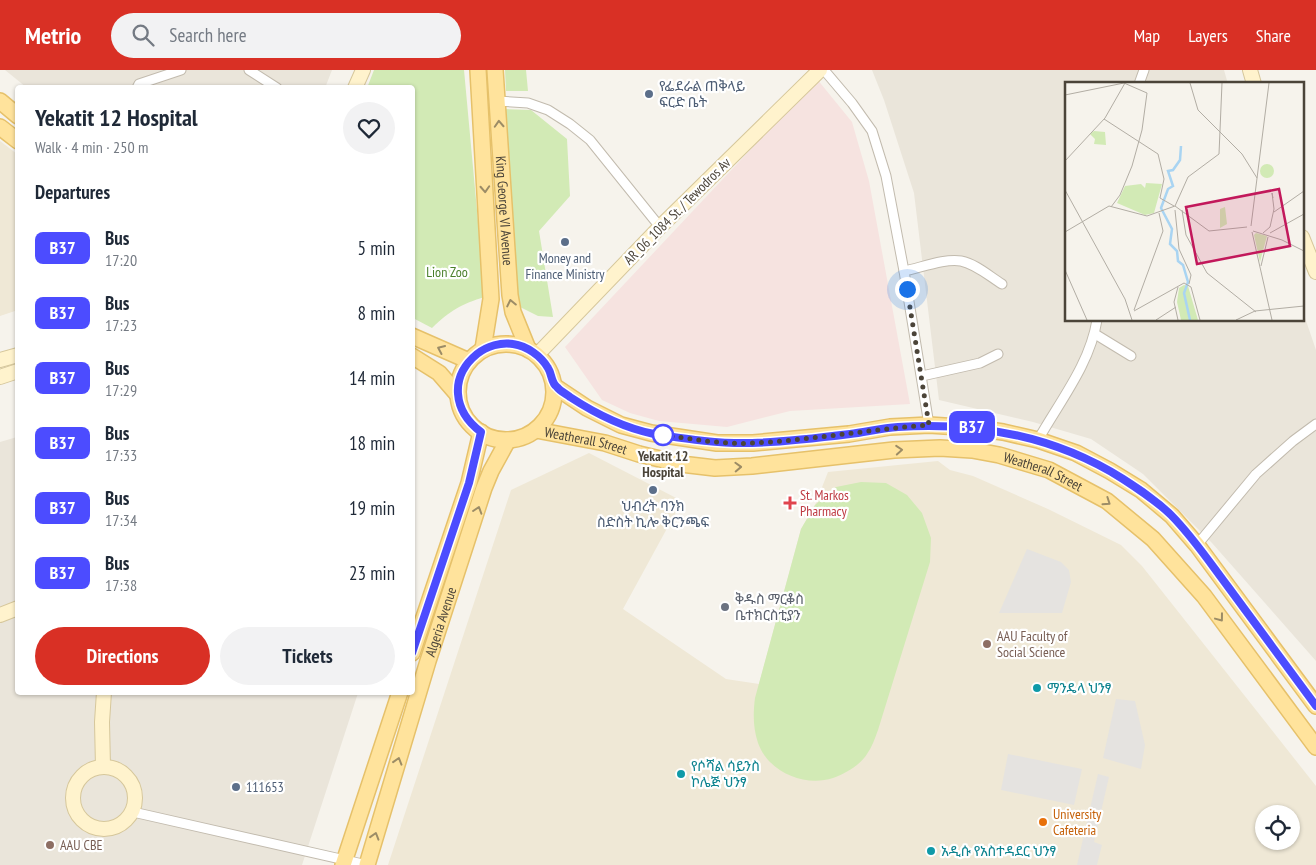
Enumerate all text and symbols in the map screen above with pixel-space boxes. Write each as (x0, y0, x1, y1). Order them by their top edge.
search box (111, 13, 461, 58)
text: Metrio (25, 20, 81, 51)
icon: search (129, 21, 157, 49)
text: Search here (169, 23, 247, 47)
text: Map (1134, 24, 1160, 47)
text: Layers (1188, 24, 1228, 47)
text: Share (1256, 24, 1291, 47)
place label: የፌደራል ጠቅላይ ፍርድ ቤት (659, 77, 746, 111)
inset map (1065, 82, 1304, 321)
marker: የፌደራል ጠቅላይ ፍርድ ቤት (643, 88, 655, 100)
text: Yekatit 12 Hospital (35, 102, 198, 133)
button: heart (343, 102, 395, 154)
one-way arrow (494, 119, 505, 127)
text: Walk · 4 min · 250 m (35, 137, 148, 157)
street label: AR_06_1084 St. / Tewodros Av (620, 153, 735, 268)
street label: King George VI Avenue (492, 155, 517, 266)
text: Departures (35, 180, 110, 204)
one-way arrow (479, 185, 490, 193)
text: Bus (105, 226, 129, 250)
text: B37 (49, 236, 76, 259)
text: 5 min (358, 236, 395, 260)
marker: Money and Finance Ministry (559, 236, 571, 248)
place label: Money and Finance Ministry (525, 249, 605, 283)
text: 17:20 (105, 250, 137, 270)
park label: Lion Zoo (426, 263, 468, 281)
your location (895, 277, 920, 302)
text: Bus (105, 291, 129, 315)
one-way arrow (507, 299, 517, 307)
text: B37 (49, 301, 76, 324)
text: 8 min (358, 301, 395, 325)
text: 17:23 (105, 315, 137, 335)
one-way arrow (437, 344, 446, 355)
text: Bus (105, 356, 129, 380)
text: B37 (49, 366, 76, 389)
text: 14 min (349, 366, 395, 390)
text: 17:29 (105, 380, 137, 400)
line badge: B37 (943, 411, 1001, 443)
text: B37 (959, 415, 985, 438)
text: Bus (105, 421, 129, 445)
street label: Weatherall Street (543, 423, 630, 459)
marker: Yekatit 12 Hospital (652, 424, 674, 446)
text: B37 (49, 431, 76, 454)
text: 18 min (349, 431, 395, 455)
one-way arrow (896, 444, 904, 455)
text: 17:33 (105, 445, 137, 465)
place label: Yekatit 12 Hospital (637, 447, 688, 481)
street label: Weatherall Street (1001, 448, 1086, 495)
one-way arrow (734, 461, 742, 472)
marker: ህብረት ባንክ ስድስት ኪሎ ቅርንጫፍ (647, 484, 659, 496)
text: Bus (105, 486, 129, 510)
place label: St. Markos Pharmacy (800, 486, 849, 520)
text: B37 (49, 496, 76, 519)
text: 19 min (349, 496, 395, 520)
one-way arrow (1102, 496, 1111, 505)
place label: ህብረት ባንክ ስድስት ኪሎ ቅርንጫፍ (597, 497, 709, 531)
marker: St. Markos Pharmacy (784, 497, 796, 509)
one-way arrow (472, 506, 482, 514)
text: 17:34 (105, 510, 137, 530)
text: Bus (105, 551, 129, 575)
text: B37 (49, 561, 76, 584)
text: 23 min (349, 561, 395, 585)
text: 17:38 (105, 575, 137, 595)
street label: Algeria Avenue (421, 585, 460, 659)
place label: ቅዱስ ማርቆስ ቤተክርስቲያን (735, 590, 804, 624)
marker: ቅዱስ ማርቆስ ቤተክርስቲያን (719, 601, 731, 613)
one-way arrow (1214, 612, 1223, 622)
button: Directions (35, 627, 210, 685)
button: Tickets (220, 627, 395, 685)
place label: AAU Faculty of Social Science (997, 627, 1068, 661)
marker: AAU Faculty of Social Science (981, 638, 993, 650)
place label: ማንዴላ ህንፃ (1047, 679, 1112, 697)
marker: ማንዴላ ህንፃ (1031, 682, 1043, 694)
one-way arrow (392, 757, 402, 766)
place label: የሶሻል ሳይንስ ኮሌጅ ህንፃ (691, 757, 760, 791)
marker: የሶሻል ሳይንስ ኮሌጅ ህንፃ (675, 768, 687, 780)
place label: 111653 (246, 778, 284, 796)
marker: 111653 (230, 781, 242, 793)
place label: University Cafeteria (1053, 805, 1102, 839)
map controls (1255, 805, 1300, 850)
button: locate (1255, 805, 1300, 850)
marker: University Cafeteria (1037, 816, 1049, 828)
one-way arrow (370, 833, 380, 841)
place label: AAU CBE (60, 836, 103, 854)
marker: AAU CBE (44, 839, 56, 851)
place label: አዲሱ የአስተዳደር ህንፃ (941, 842, 1057, 860)
marker: አዲሱ የአስተዳደር ህንፃ (925, 845, 937, 857)

